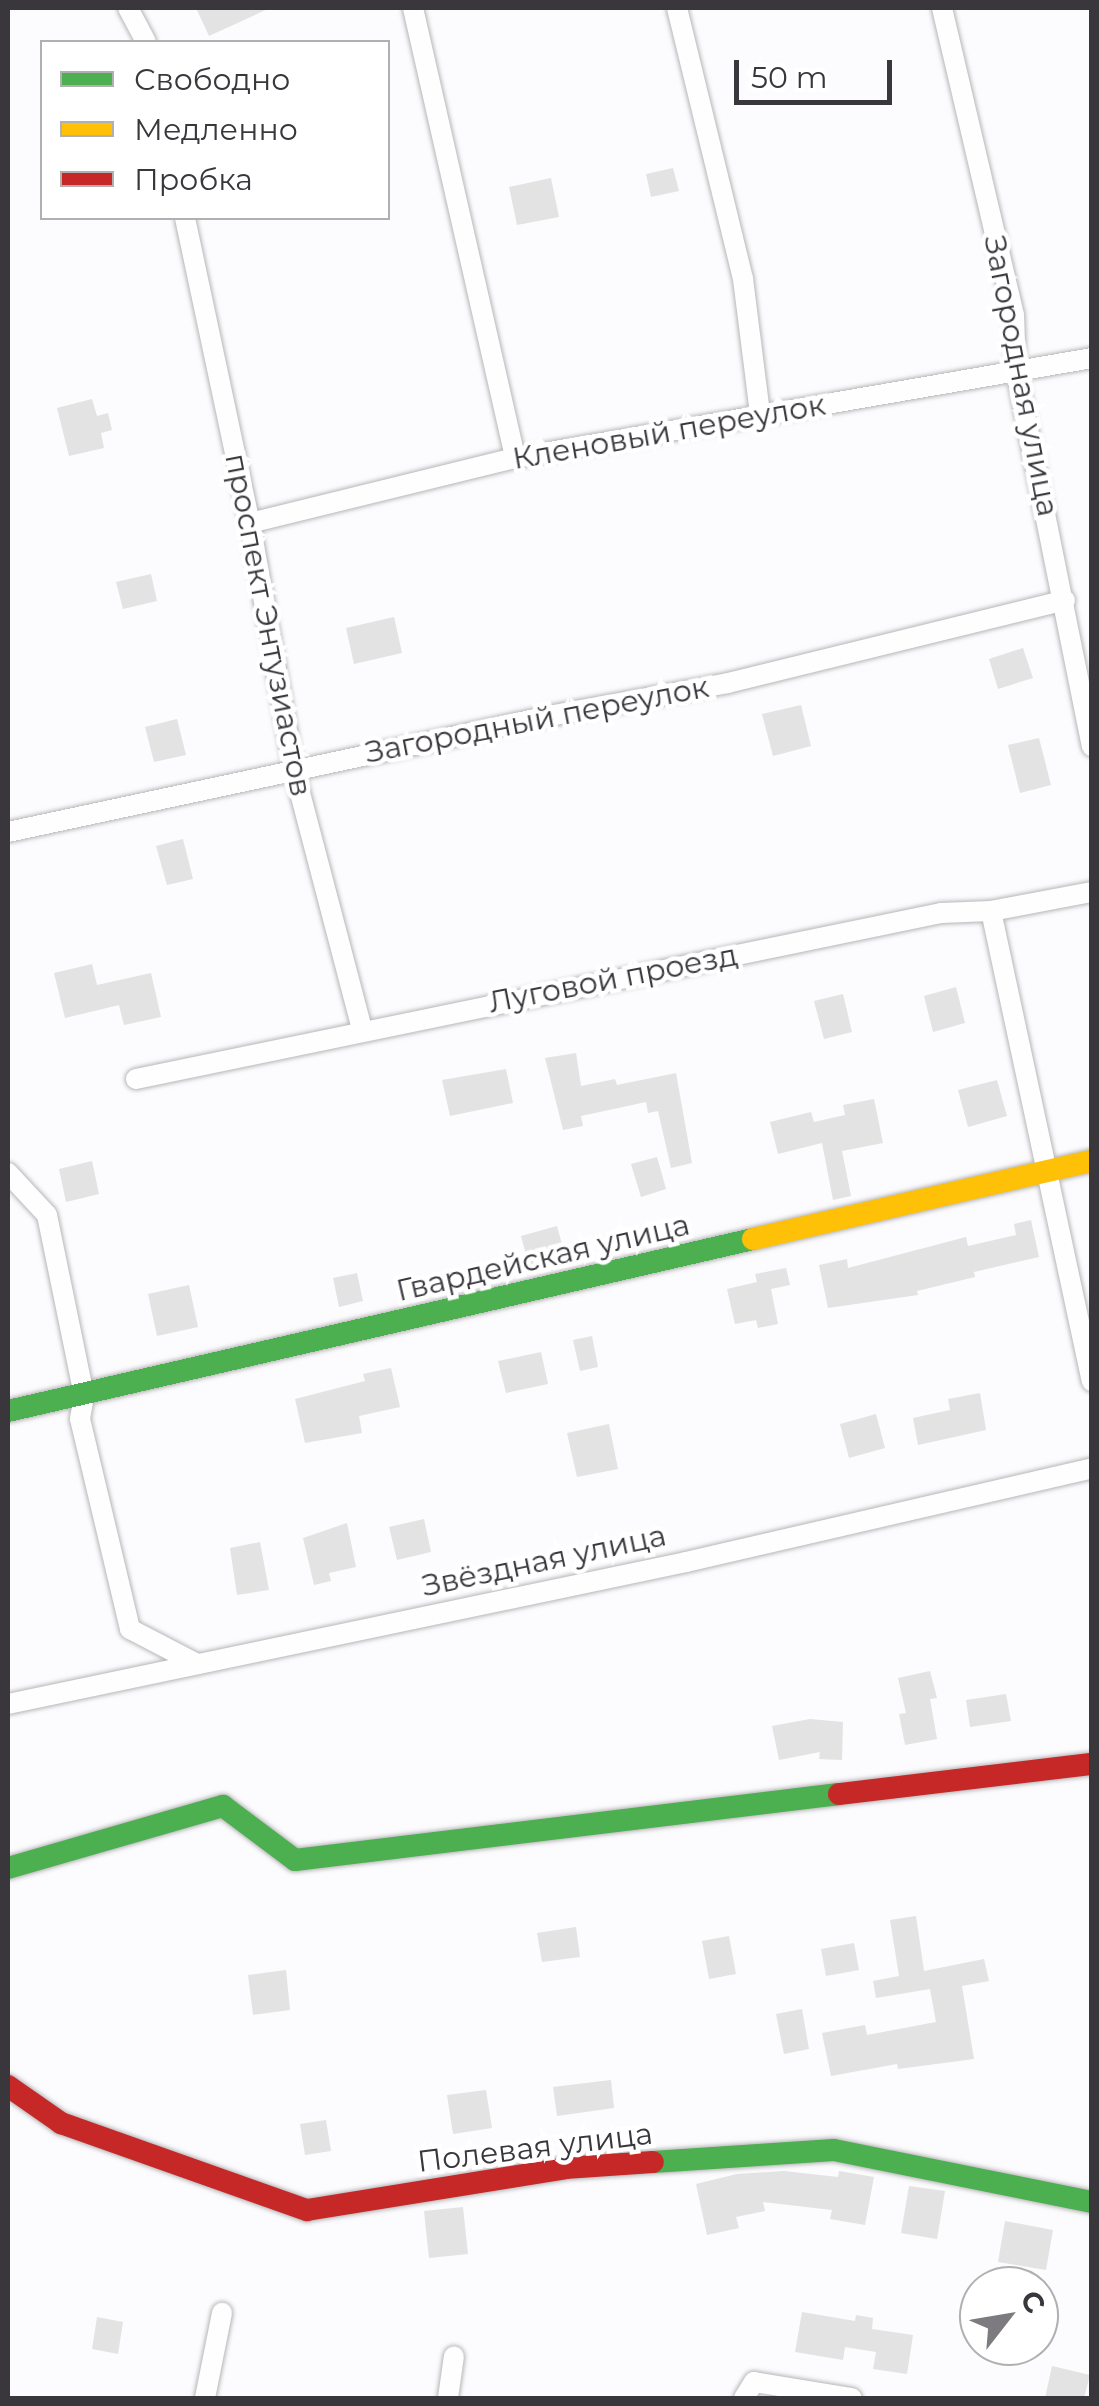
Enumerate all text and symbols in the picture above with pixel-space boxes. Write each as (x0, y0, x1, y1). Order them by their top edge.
legend (40, 40, 390, 220)
scale bar (739, 40, 896, 102)
text: 50 m (751, 59, 828, 96)
text: Свободно (134, 61, 290, 98)
text: Медленно (134, 111, 298, 148)
text: Пробка (134, 161, 253, 198)
street label: Загородная улица (976, 233, 1066, 519)
street label: Кленовый переулок (510, 387, 828, 477)
street label: проспект Энтузиастов (217, 450, 319, 800)
street label: Загородный переулок (362, 669, 712, 771)
street label: Луговой проезд (486, 937, 740, 1021)
street label: Гвардейская улица (393, 1207, 693, 1309)
street label: Звёздная улица (419, 1518, 669, 1604)
street label: Полевая улица (415, 2116, 655, 2180)
north arrow (959, 2266, 1059, 2366)
text: С (1013, 2284, 1053, 2319)

